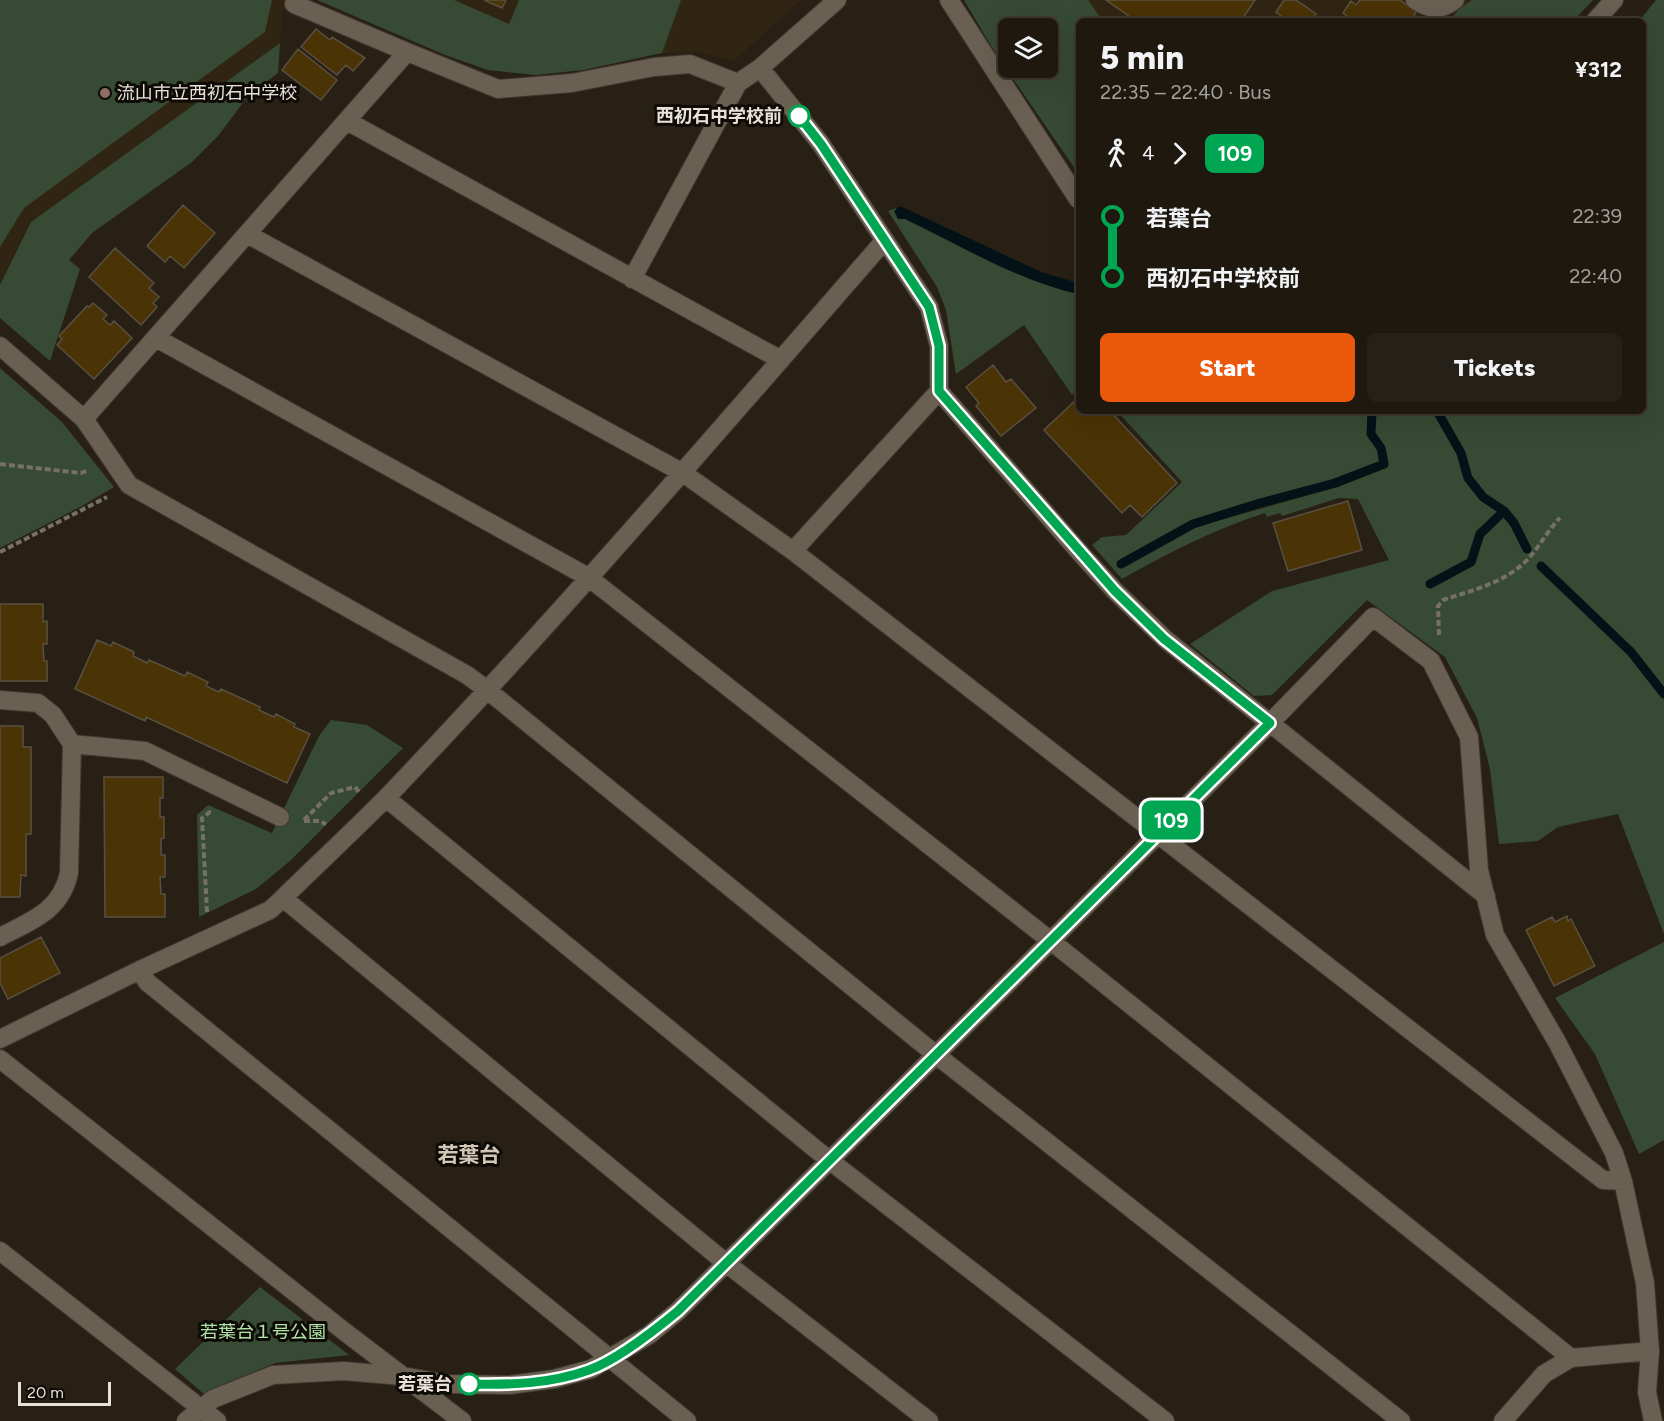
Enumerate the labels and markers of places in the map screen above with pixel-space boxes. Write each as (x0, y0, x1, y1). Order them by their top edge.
place label: 流山市立西初石中学校 (117, 82, 297, 104)
marker: 流山市立西初石中学校 (98, 86, 112, 100)
place label: 西初石中学校前 (656, 105, 782, 127)
marker: 西初石中学校前 (788, 105, 810, 127)
place label: 若葉台 (398, 1373, 452, 1395)
marker: 若葉台 (458, 1373, 480, 1395)

